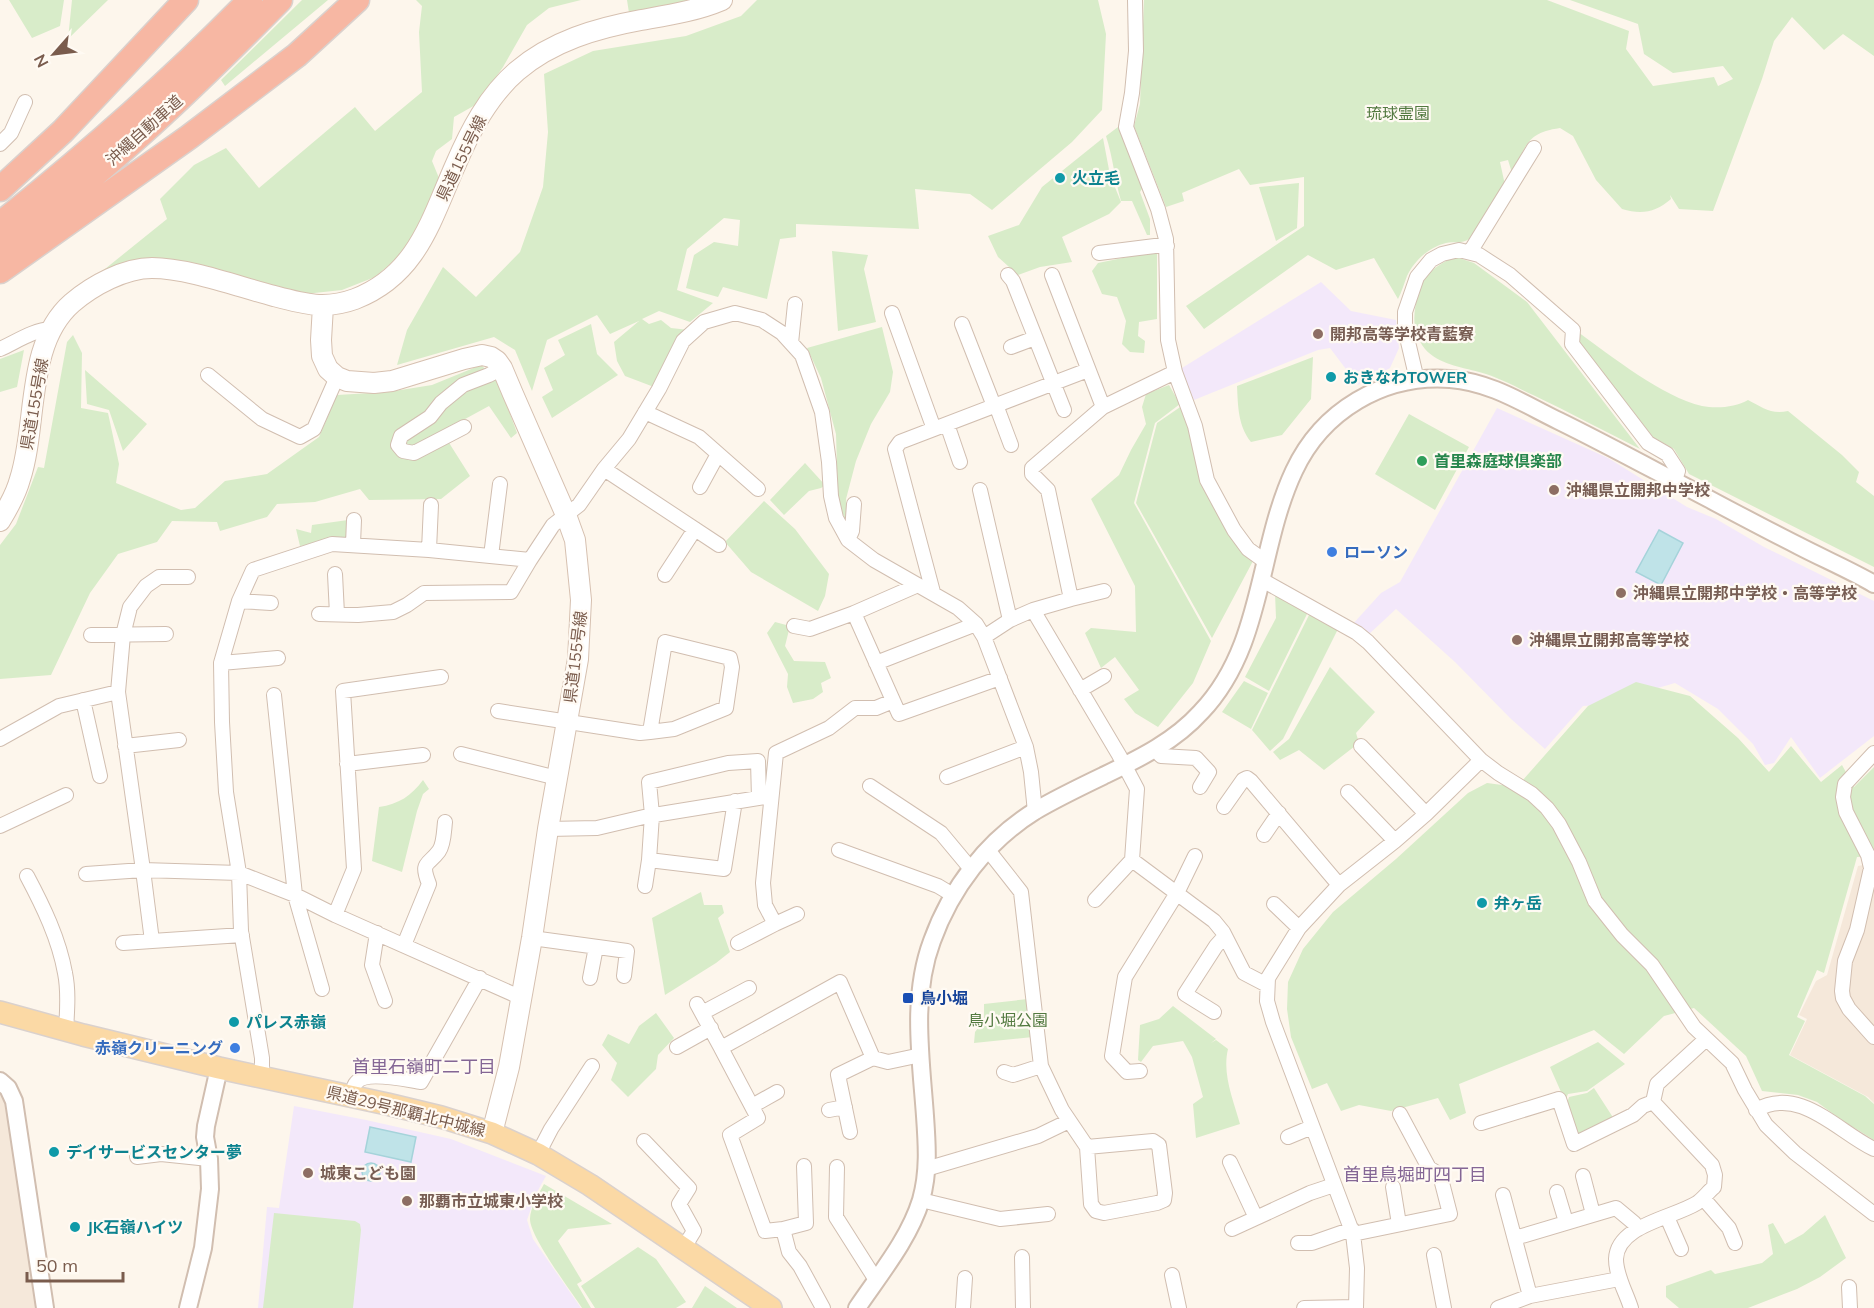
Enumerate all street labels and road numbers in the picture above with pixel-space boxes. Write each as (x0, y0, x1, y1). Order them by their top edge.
street label: 沖縄自動車道 (102, 90, 186, 170)
street label: 県道155号線 (432, 112, 490, 204)
street label: 県道155号線 (16, 357, 52, 451)
street label: 県道155号線 (559, 610, 591, 704)
street label: 県道29号那覇北中城線 (324, 1082, 488, 1140)

